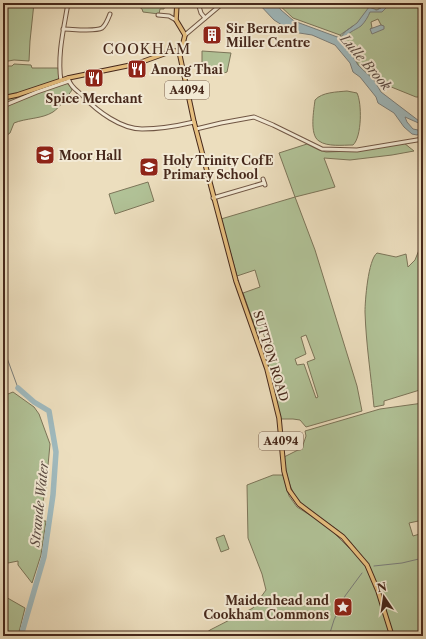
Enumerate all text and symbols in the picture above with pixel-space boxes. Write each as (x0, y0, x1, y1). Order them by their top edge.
place label: Sir Bernard Miller Centre (226, 21, 310, 50)
building icon: Sir Bernard Miller Centre (201, 24, 223, 46)
water label: Lulle Brook (337, 30, 395, 94)
district label: COOKHAM (103, 40, 191, 58)
restaurant icon: Anong Thai (126, 58, 148, 80)
place label: Anong Thai (150, 62, 223, 77)
restaurant icon: Spice Merchant (83, 67, 105, 89)
road number: A4094 (165, 81, 209, 99)
place label: Spice Merchant (46, 91, 143, 106)
school or university icon: Moor Hall (34, 144, 56, 166)
place label: Moor Hall (59, 148, 122, 163)
place label: Holy Trinity CofE Primary School (163, 153, 274, 182)
school or university icon: Holy Trinity CofE Primary School (138, 156, 160, 178)
street label: SUTTON ROAD (250, 309, 292, 404)
road number: A4094 (259, 432, 303, 450)
water label: Strande Water (26, 460, 52, 548)
north arrow (364, 577, 404, 617)
text: N (376, 579, 388, 595)
place label: Maidenhead and Cookham Commons (203, 593, 329, 622)
place icon: Maidenhead and Cookham Commons (332, 596, 354, 618)

